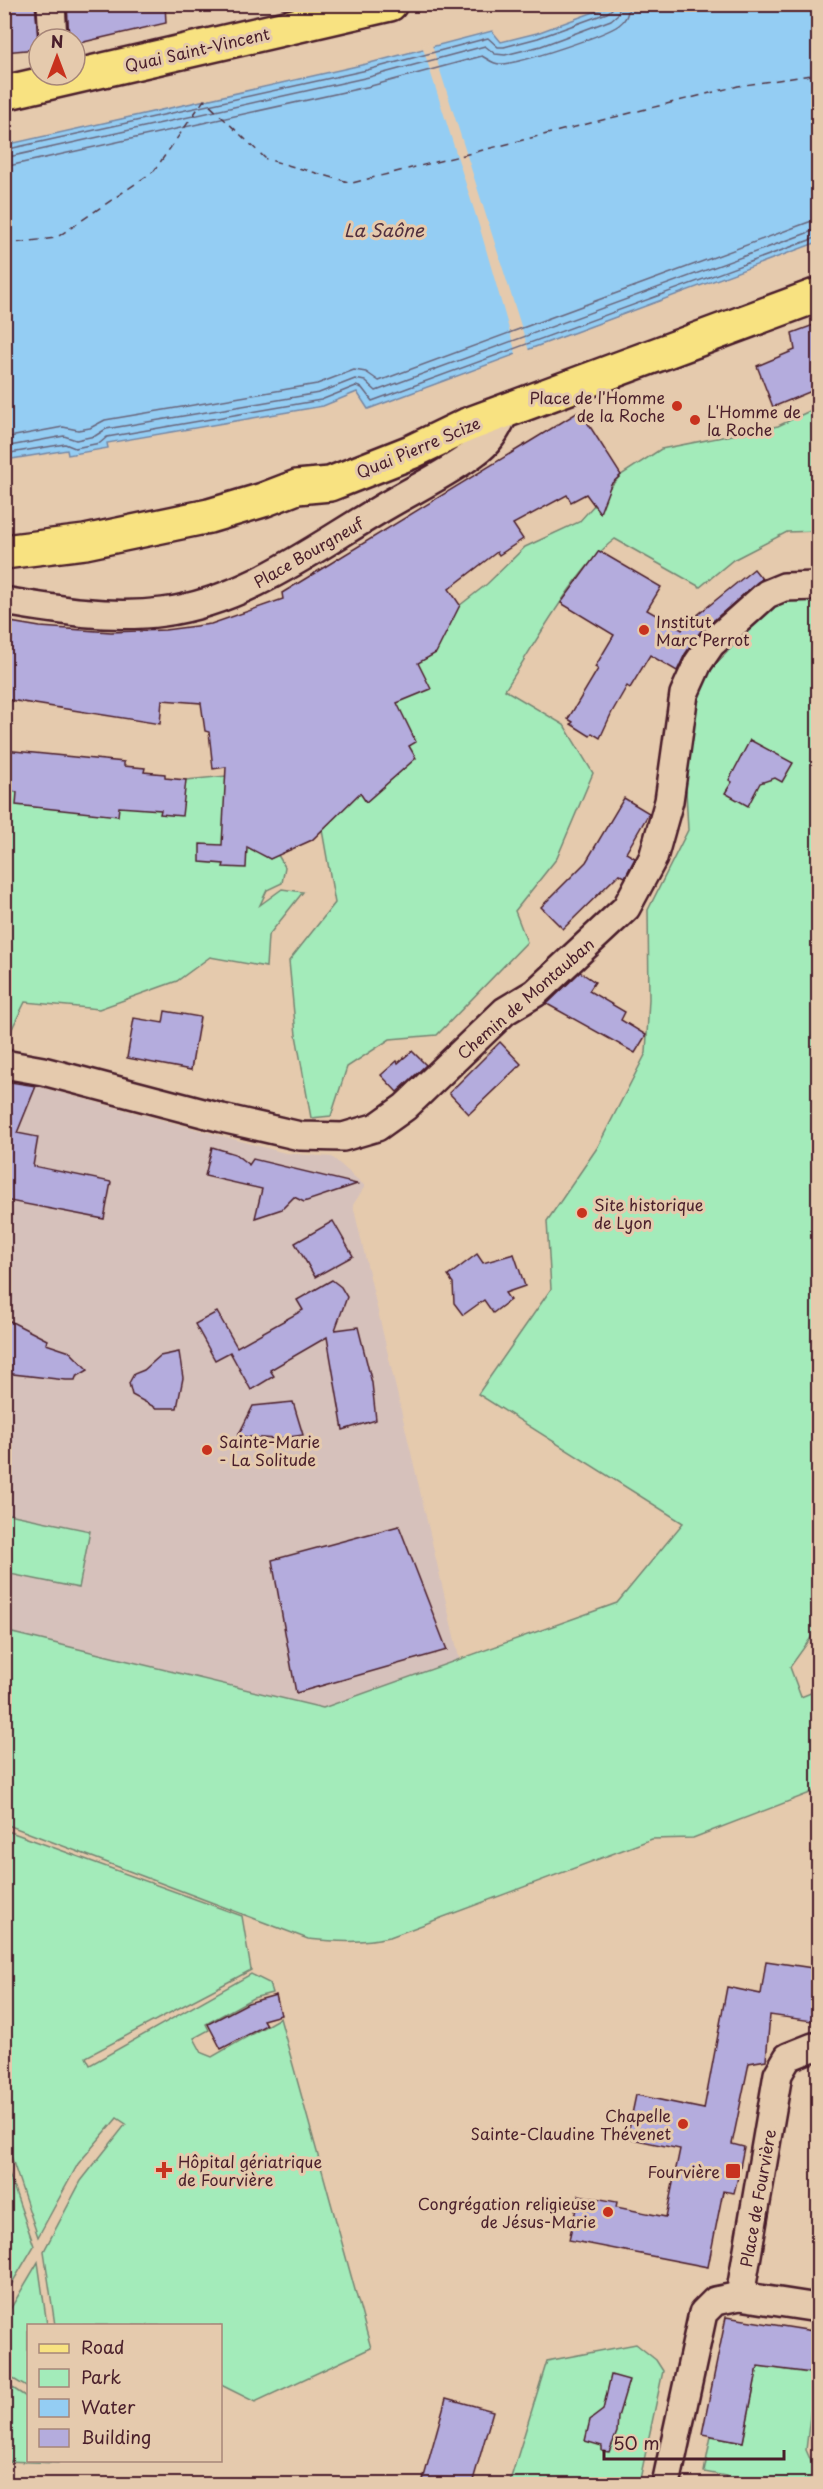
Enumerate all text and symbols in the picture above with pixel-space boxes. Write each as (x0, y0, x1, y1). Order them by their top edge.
street label: Quai Saint-Vincent (122, 21, 272, 77)
north arrow (27, 27, 87, 87)
text: N (51, 29, 63, 53)
water label: La Saône (344, 216, 425, 243)
place label: Place de l'Homme de la Roche (529, 385, 665, 427)
marker: Place de l'Homme de la Roche (670, 399, 684, 413)
place label: L'Homme de la Roche (707, 399, 801, 441)
street label: Quai Pierre Scize (352, 410, 484, 484)
marker: L'Homme de la Roche (688, 413, 702, 427)
street label: Place Bourgneuf (249, 510, 369, 593)
place label: Institut Marc Perrot (656, 609, 750, 651)
marker: Institut Marc Perrot (637, 623, 651, 637)
street label: Chemin de Montauban (451, 932, 599, 1064)
place label: Site historique de Lyon (594, 1192, 704, 1234)
marker: Site historique de Lyon (575, 1206, 589, 1220)
place label: Sainte-Marie - La Solitude (219, 1429, 320, 1471)
marker: Sainte-Marie - La Solitude (200, 1443, 214, 1457)
place label: Chapelle Sainte-Claudine Thévenet (470, 2103, 671, 2145)
marker: Chapelle Sainte-Claudine Thévenet (676, 2117, 690, 2131)
street label: Place de Fourvière (733, 2127, 781, 2269)
place label: Hôpital gériatrique de Fourvière (178, 2149, 322, 2191)
place label: Fourvière (648, 2159, 720, 2183)
marker: Hôpital gériatrique de Fourvière (155, 2161, 173, 2179)
marker: Fourvière (724, 2162, 742, 2180)
place label: Congrégation religieuse de Jésus-Marie (418, 2191, 596, 2233)
marker: Congrégation religieuse de Jésus-Marie (601, 2205, 615, 2219)
legend (27, 2324, 222, 2462)
text: Road (81, 2333, 125, 2360)
text: Park (81, 2363, 121, 2390)
text: Water (81, 2393, 136, 2420)
text: Building (81, 2423, 151, 2450)
scale bar (604, 2423, 784, 2461)
text: 50 m (613, 2429, 660, 2456)

